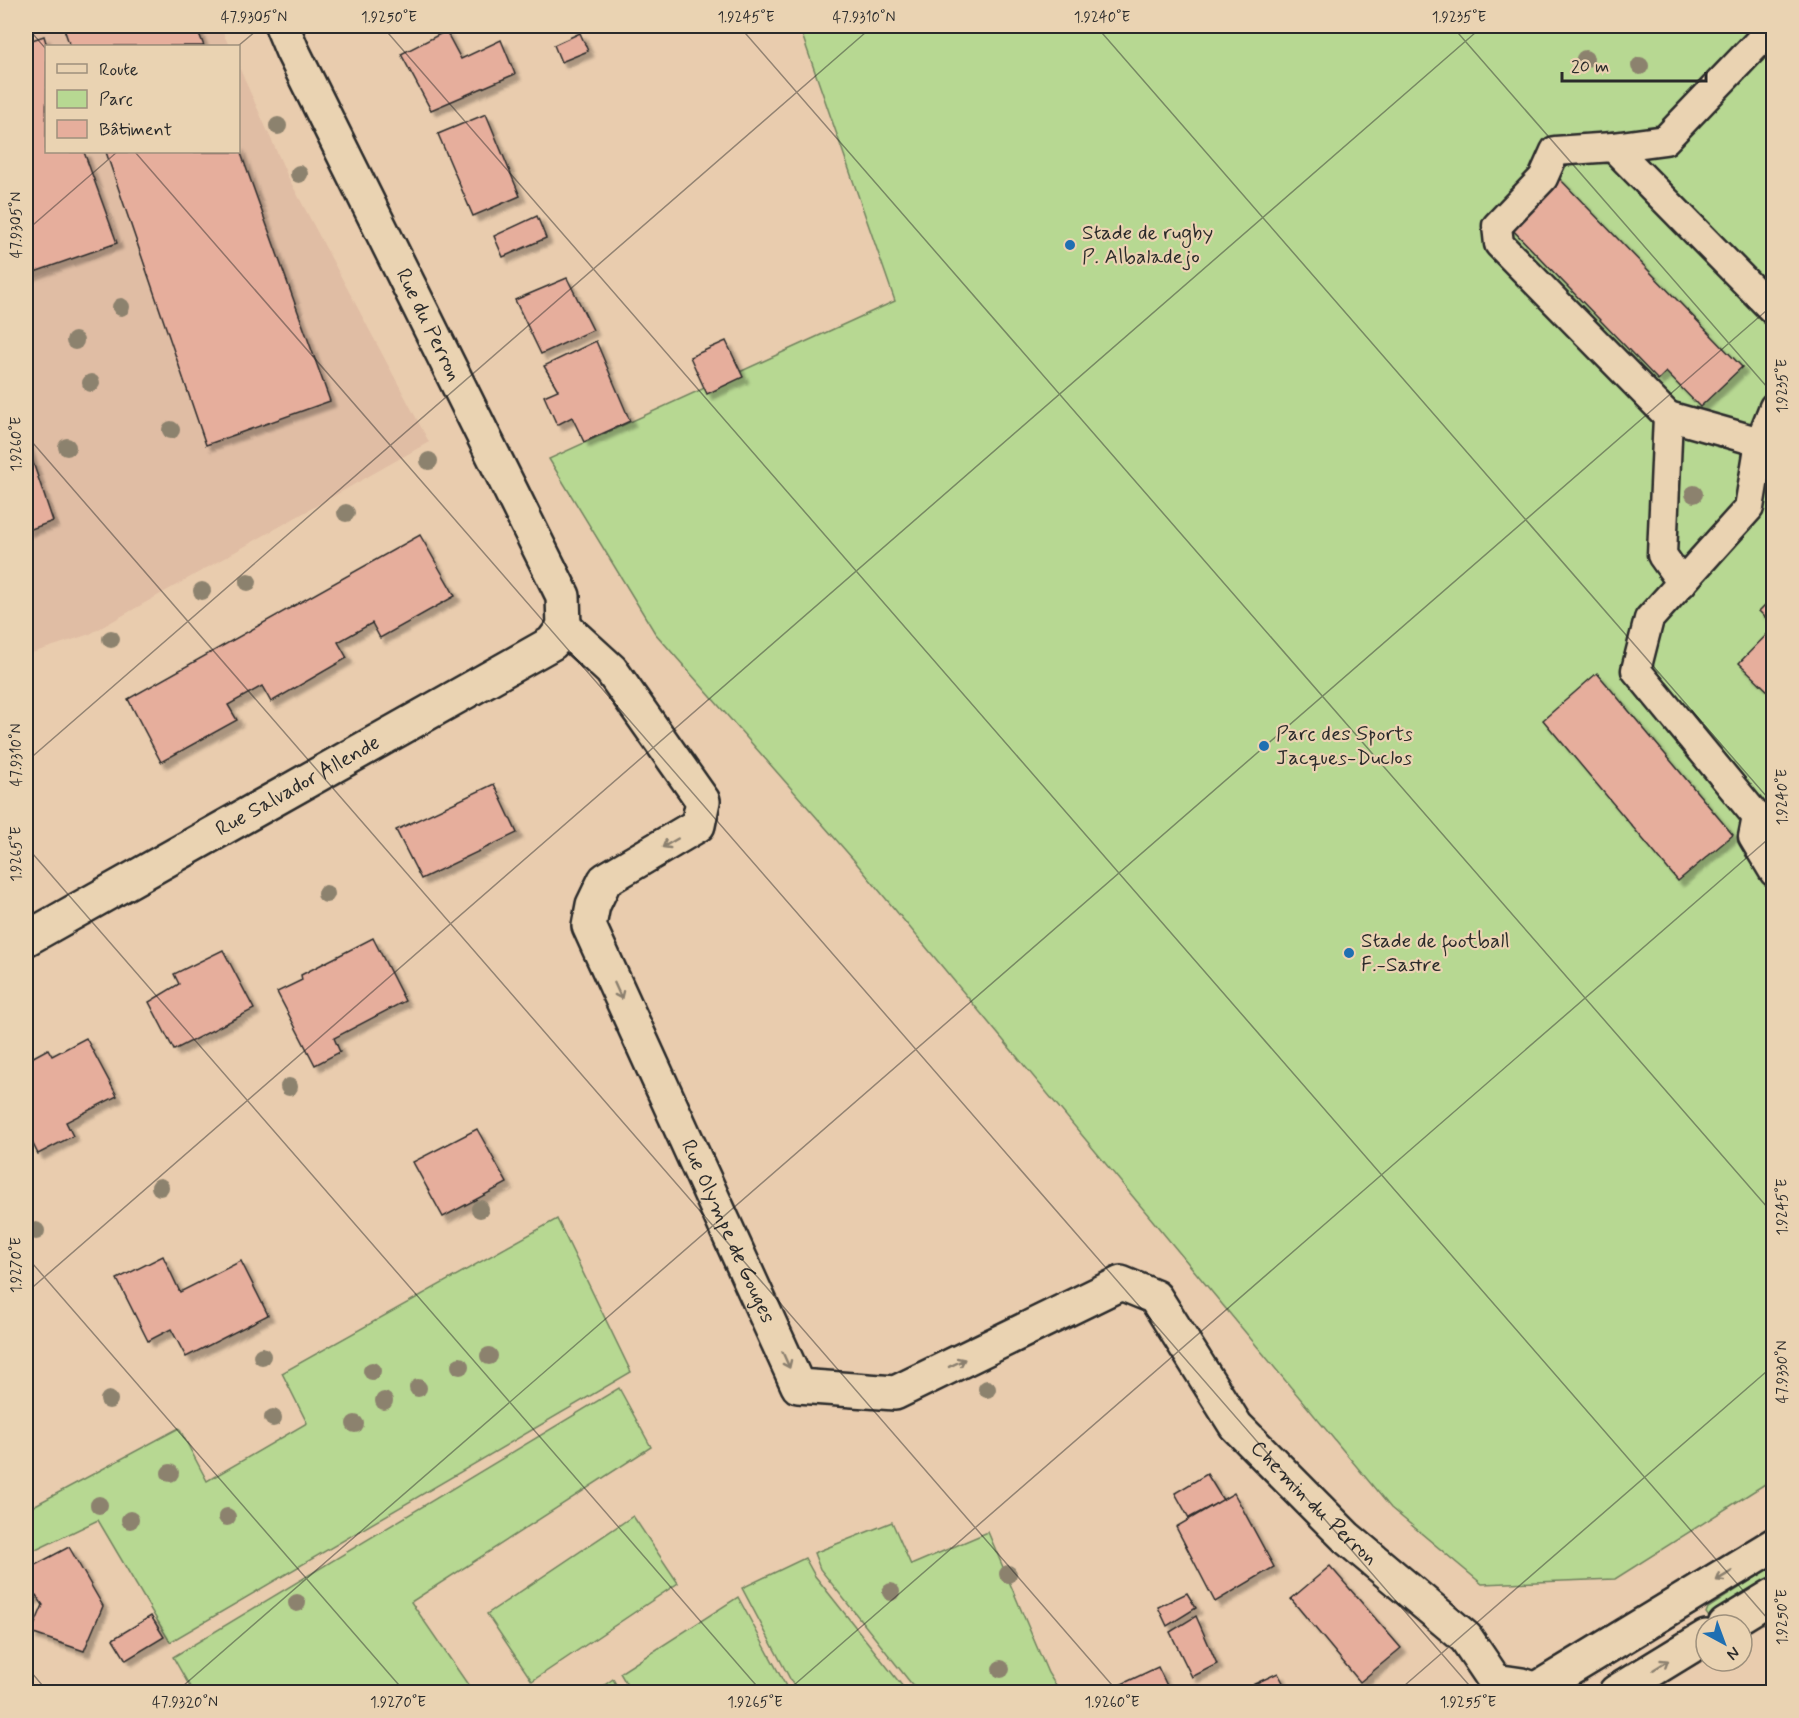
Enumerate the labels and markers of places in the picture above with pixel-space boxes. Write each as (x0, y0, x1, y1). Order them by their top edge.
place label: Stade de rugby P. Albaladejo (1082, 219, 1213, 271)
marker: Stade de rugby P. Albaladejo (1063, 238, 1077, 252)
place label: Parc des Sports Jacques-Duclos (1276, 720, 1413, 772)
marker: Parc des Sports Jacques-Duclos (1257, 739, 1271, 753)
place label: Stade de football F.-Sastre (1361, 927, 1510, 979)
marker: Stade de football F.-Sastre (1342, 946, 1356, 960)

